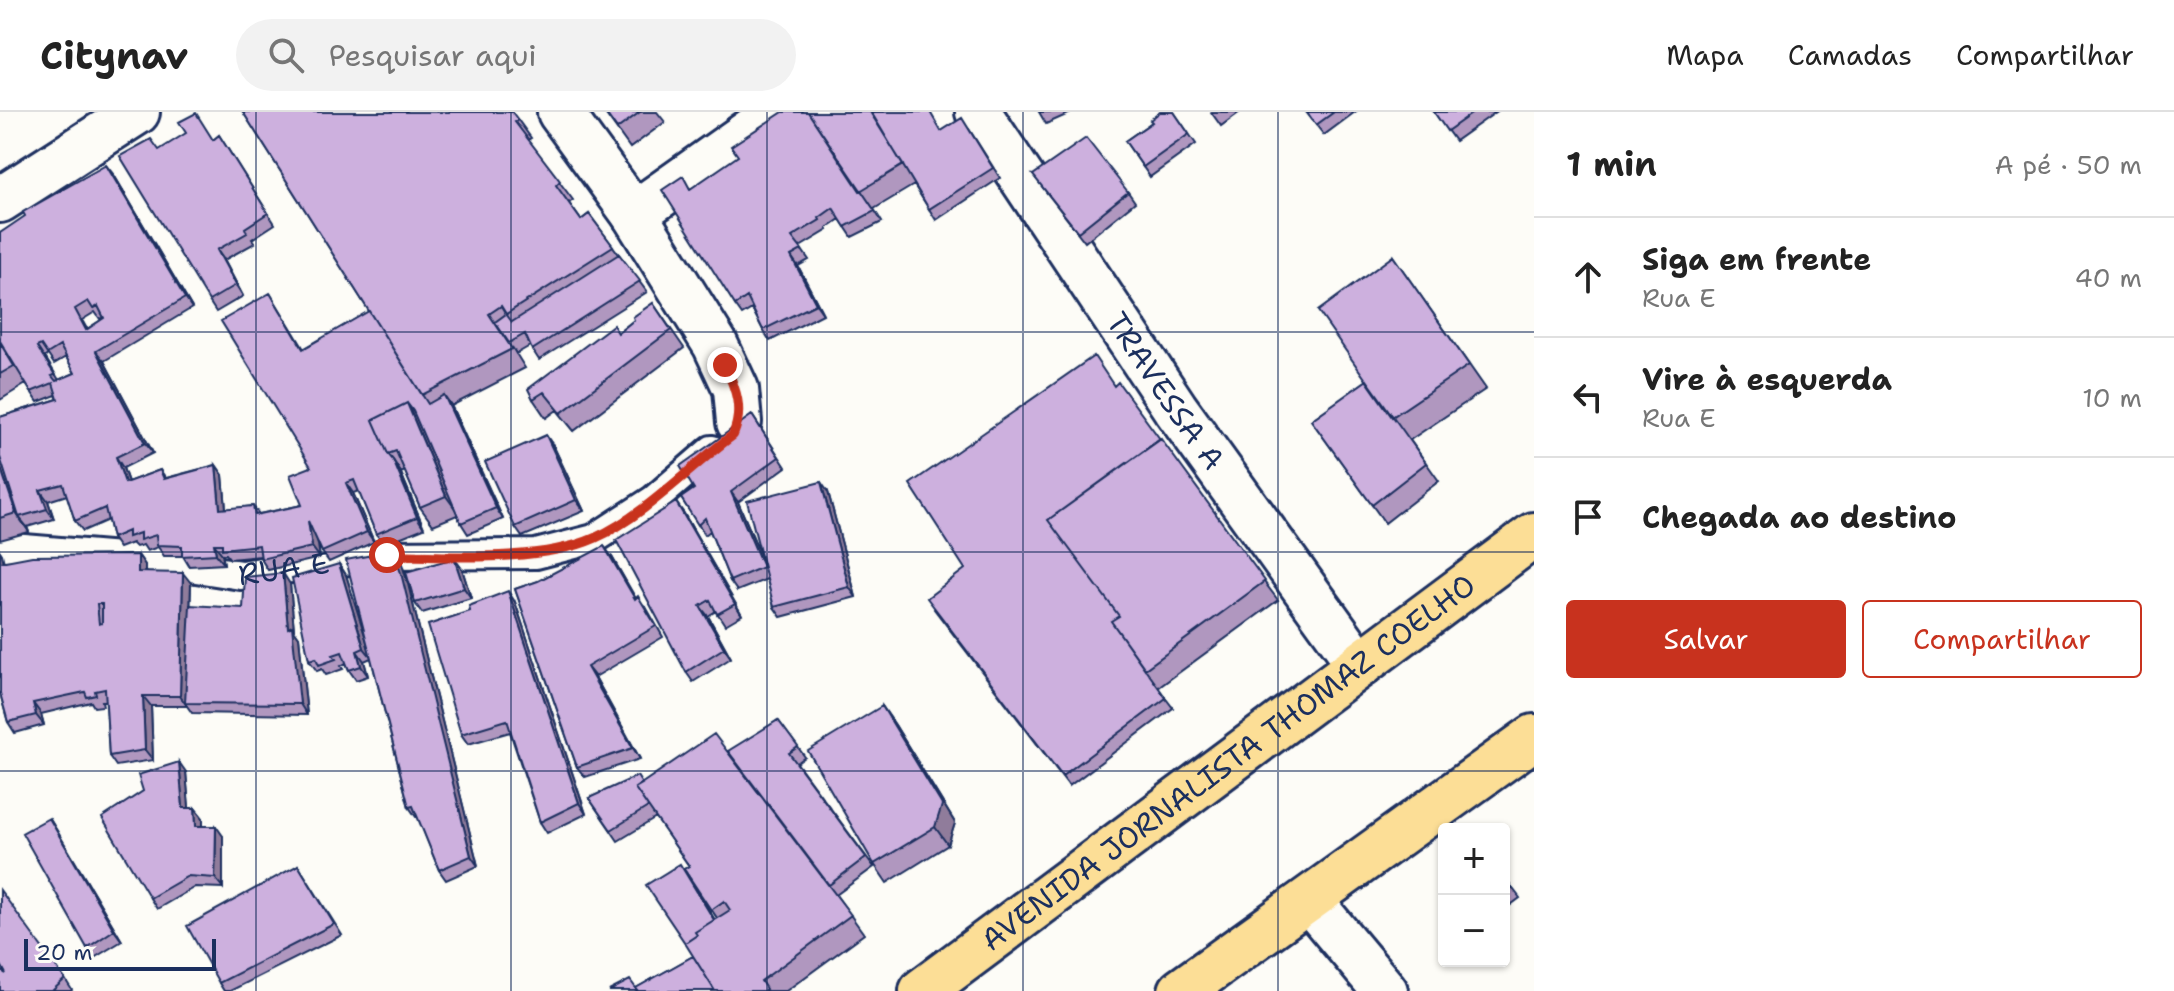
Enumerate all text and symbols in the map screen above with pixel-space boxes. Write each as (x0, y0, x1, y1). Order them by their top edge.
search box (236, 19, 796, 91)
text: Citynav (40, 30, 188, 81)
icon: search (264, 33, 308, 77)
text: Pesquisar aqui (328, 35, 537, 76)
text: Mapa (1666, 36, 1744, 74)
text: Camadas (1788, 36, 1912, 74)
text: Compartilhar (1956, 36, 2134, 74)
text: 1 min (1566, 141, 1657, 187)
text: A pé · 50 m (1995, 147, 2142, 182)
text: Siga em frente (1642, 239, 1871, 280)
icon: ahead (1566, 255, 1610, 299)
text: 40 m (2075, 260, 2142, 295)
text: Rua E (1642, 280, 1715, 315)
street label: TRAVESSA A (1097, 304, 1234, 478)
route end (707, 347, 743, 383)
text: Vire à esquerda (1642, 359, 1892, 400)
icon: left (1566, 375, 1610, 419)
text: 10 m (2082, 380, 2142, 415)
text: Rua E (1642, 400, 1715, 435)
icon: arrive (1566, 495, 1610, 539)
text: Chegada ao destino (1642, 497, 1957, 538)
route start (369, 537, 405, 573)
street label: RUA E (236, 542, 332, 595)
street label: AVENIDA JORNALISTA THOMAZ COELHO (972, 565, 1484, 960)
button: Salvar (1566, 600, 1846, 678)
button: Compartilhar (1862, 600, 2142, 678)
map controls (1438, 823, 1510, 967)
button: + (1438, 823, 1510, 895)
button: − (1438, 895, 1510, 967)
scale bar (24, 935, 216, 971)
text: 20 m (36, 938, 93, 967)

